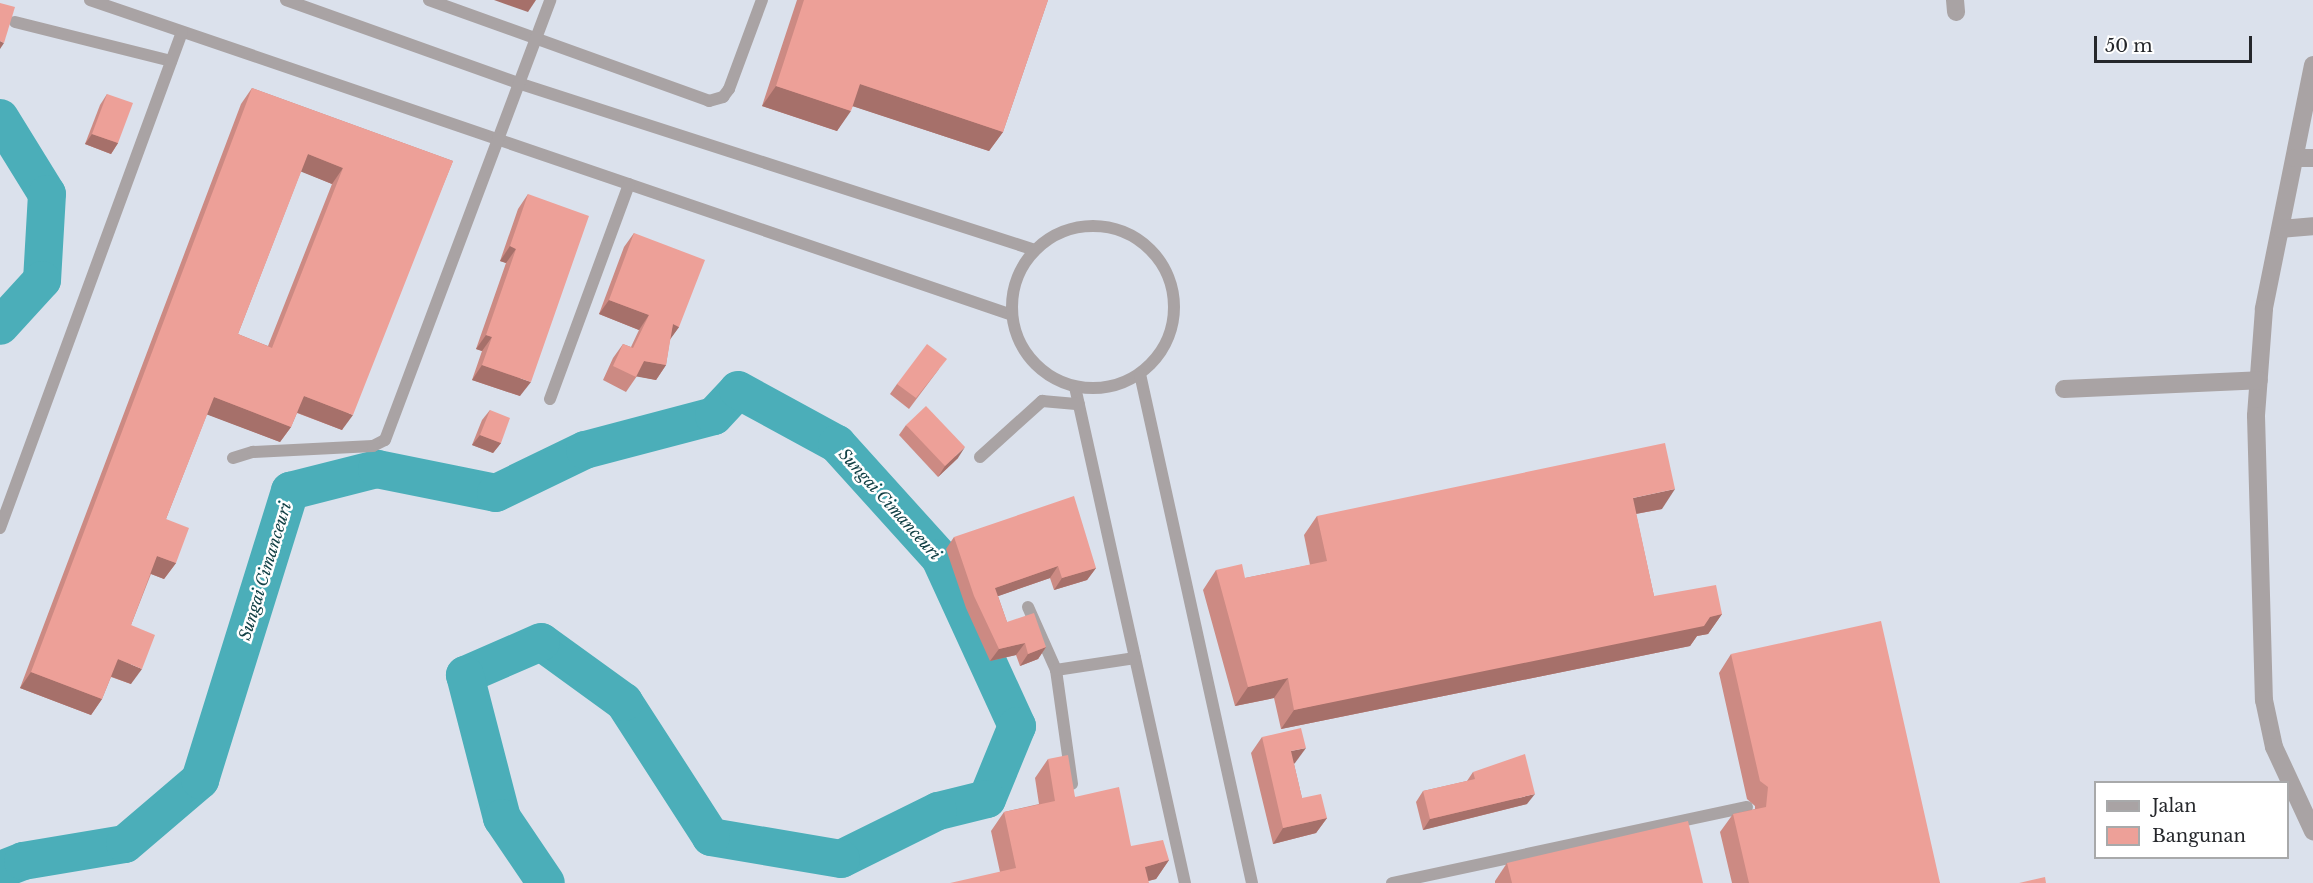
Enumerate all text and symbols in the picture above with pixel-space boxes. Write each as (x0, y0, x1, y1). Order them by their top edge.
scale bar (2097, 24, 2254, 62)
text: 50 m (2105, 35, 2153, 57)
water label: Sungai Cimanceuri (835, 444, 945, 564)
water label: Sungai Cimanceuri (235, 500, 295, 642)
legend (2094, 781, 2289, 859)
text: Jalan (2152, 795, 2197, 817)
text: Bangunan (2152, 825, 2246, 847)

